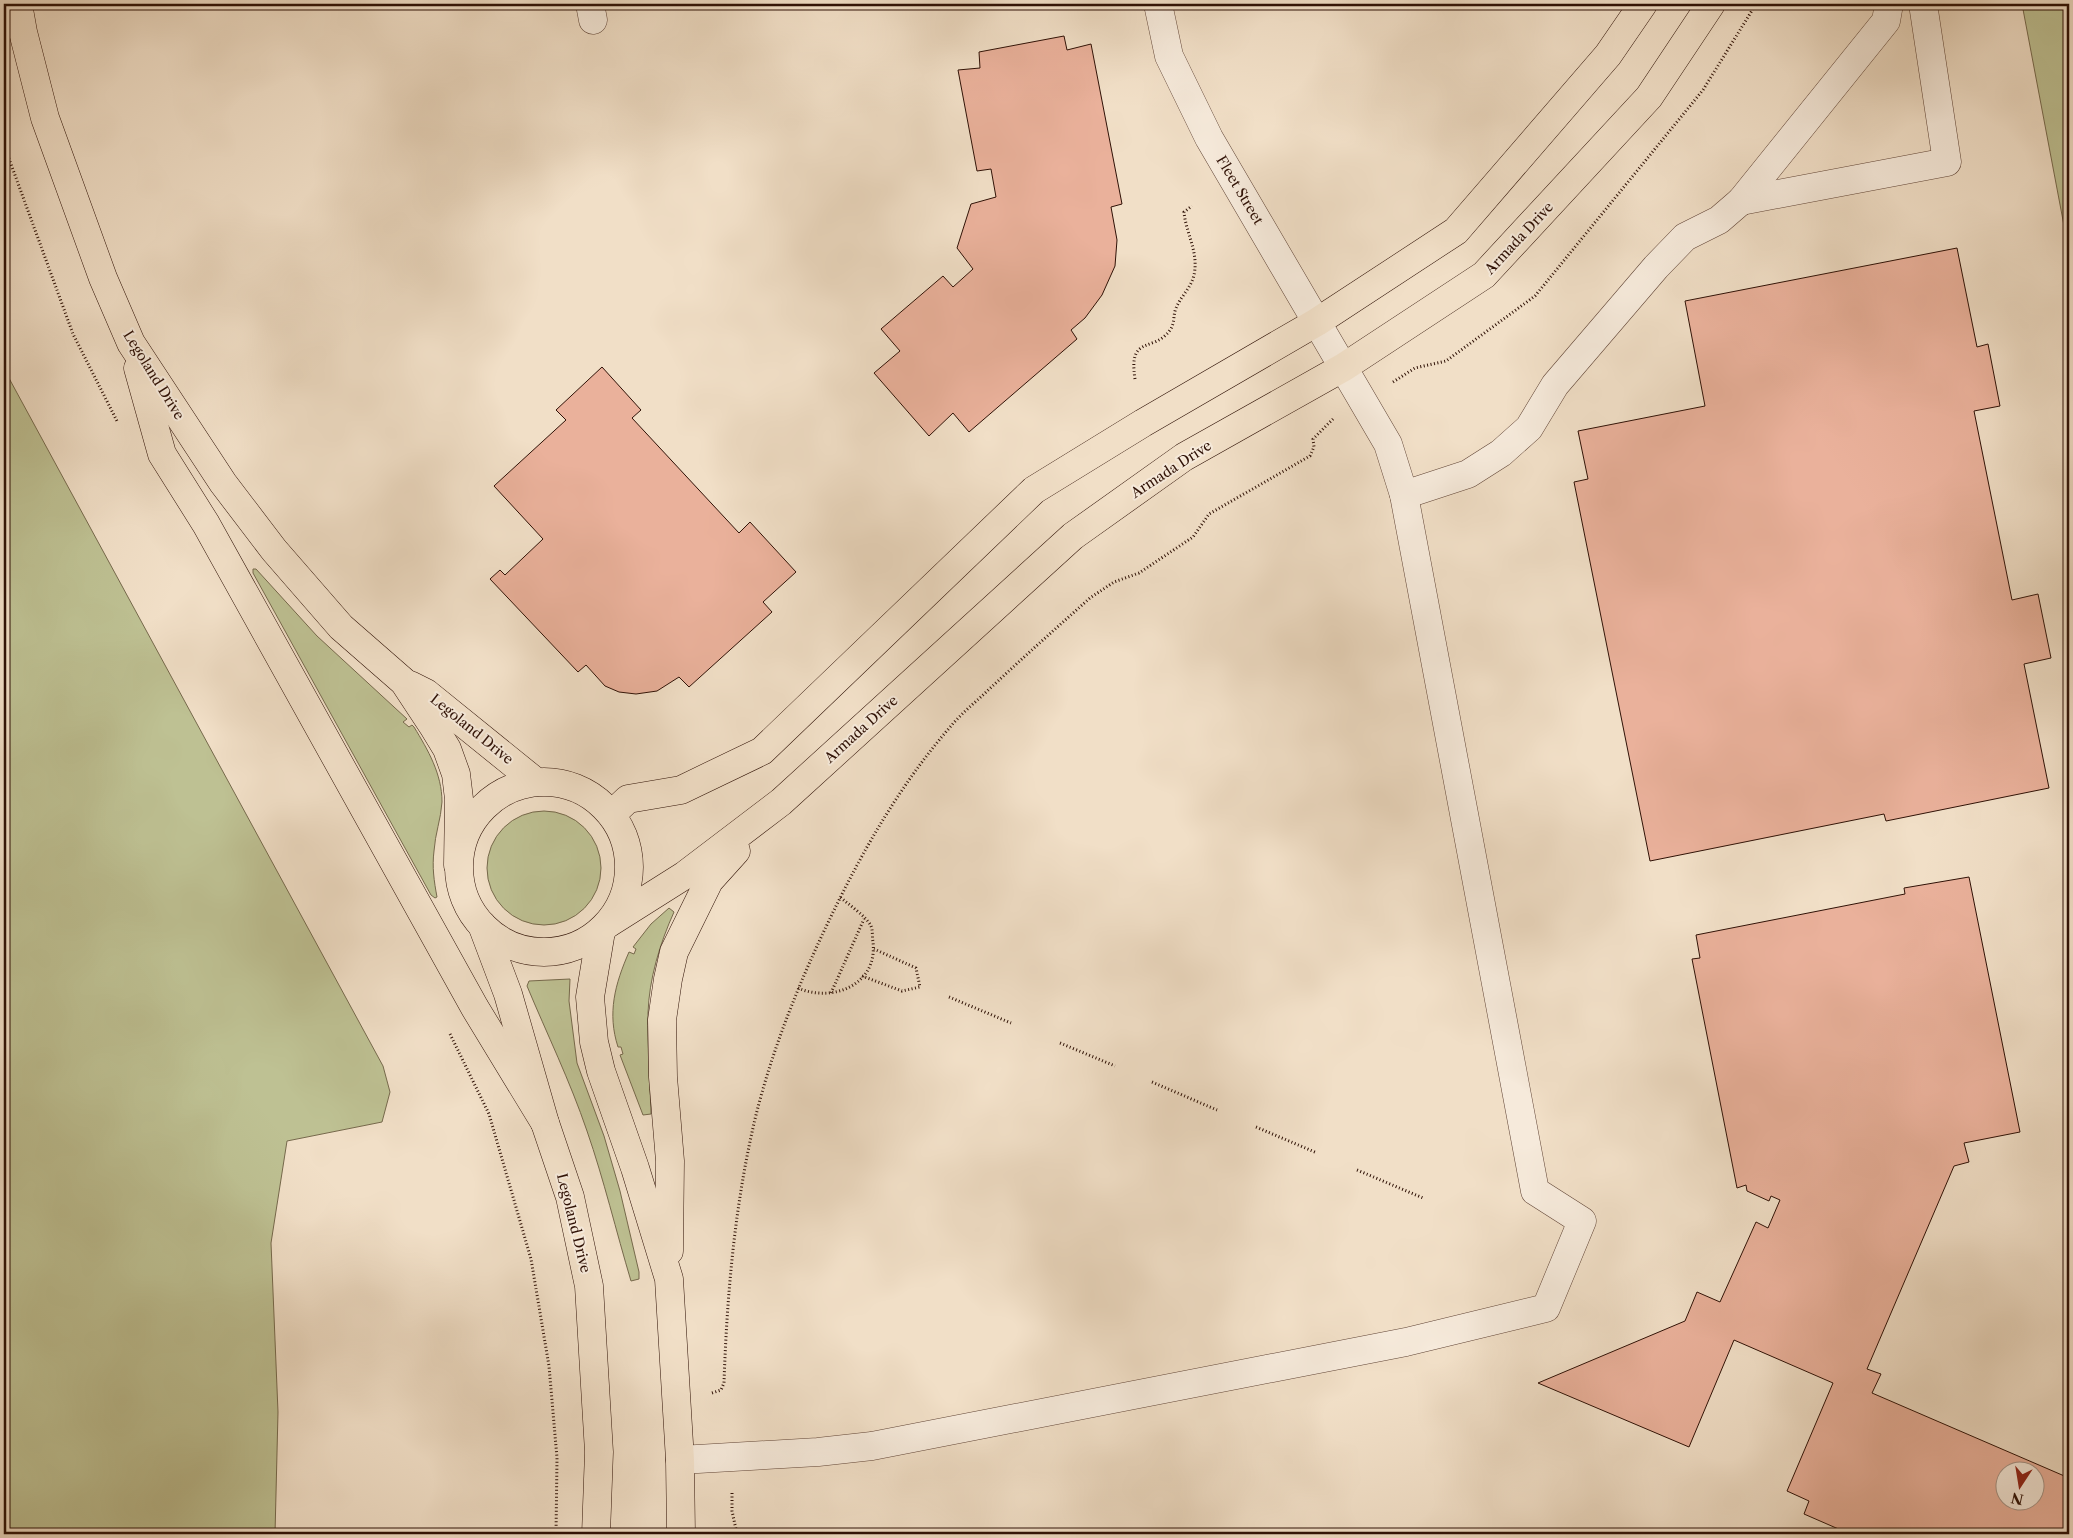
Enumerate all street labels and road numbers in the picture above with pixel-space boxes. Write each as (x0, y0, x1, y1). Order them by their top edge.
street label: Fleet Street (1212, 152, 1268, 228)
street label: Armada Drive (1480, 198, 1557, 279)
street label: Legoland Drive (119, 327, 189, 423)
street label: Armada Drive (1126, 436, 1215, 502)
street label: Legoland Drive (427, 690, 517, 768)
street label: Armada Drive (820, 691, 902, 767)
street label: Legoland Drive (553, 1171, 595, 1275)

